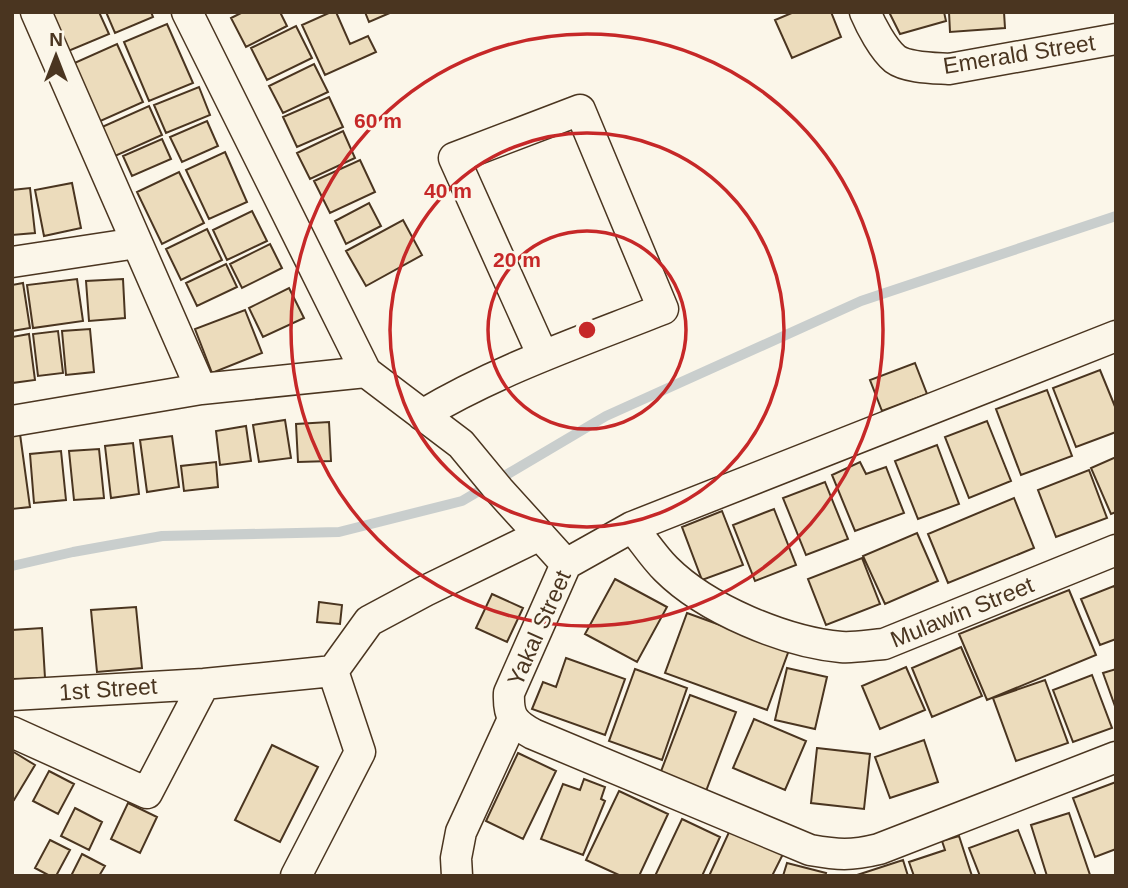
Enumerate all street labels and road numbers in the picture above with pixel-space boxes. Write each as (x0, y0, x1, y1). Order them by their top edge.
street label: Emerald Street (941, 29, 1097, 79)
street label: Yakal Street (502, 566, 576, 690)
street label: Mulawin Street (887, 571, 1038, 653)
street label: 1st Street (58, 673, 159, 705)

